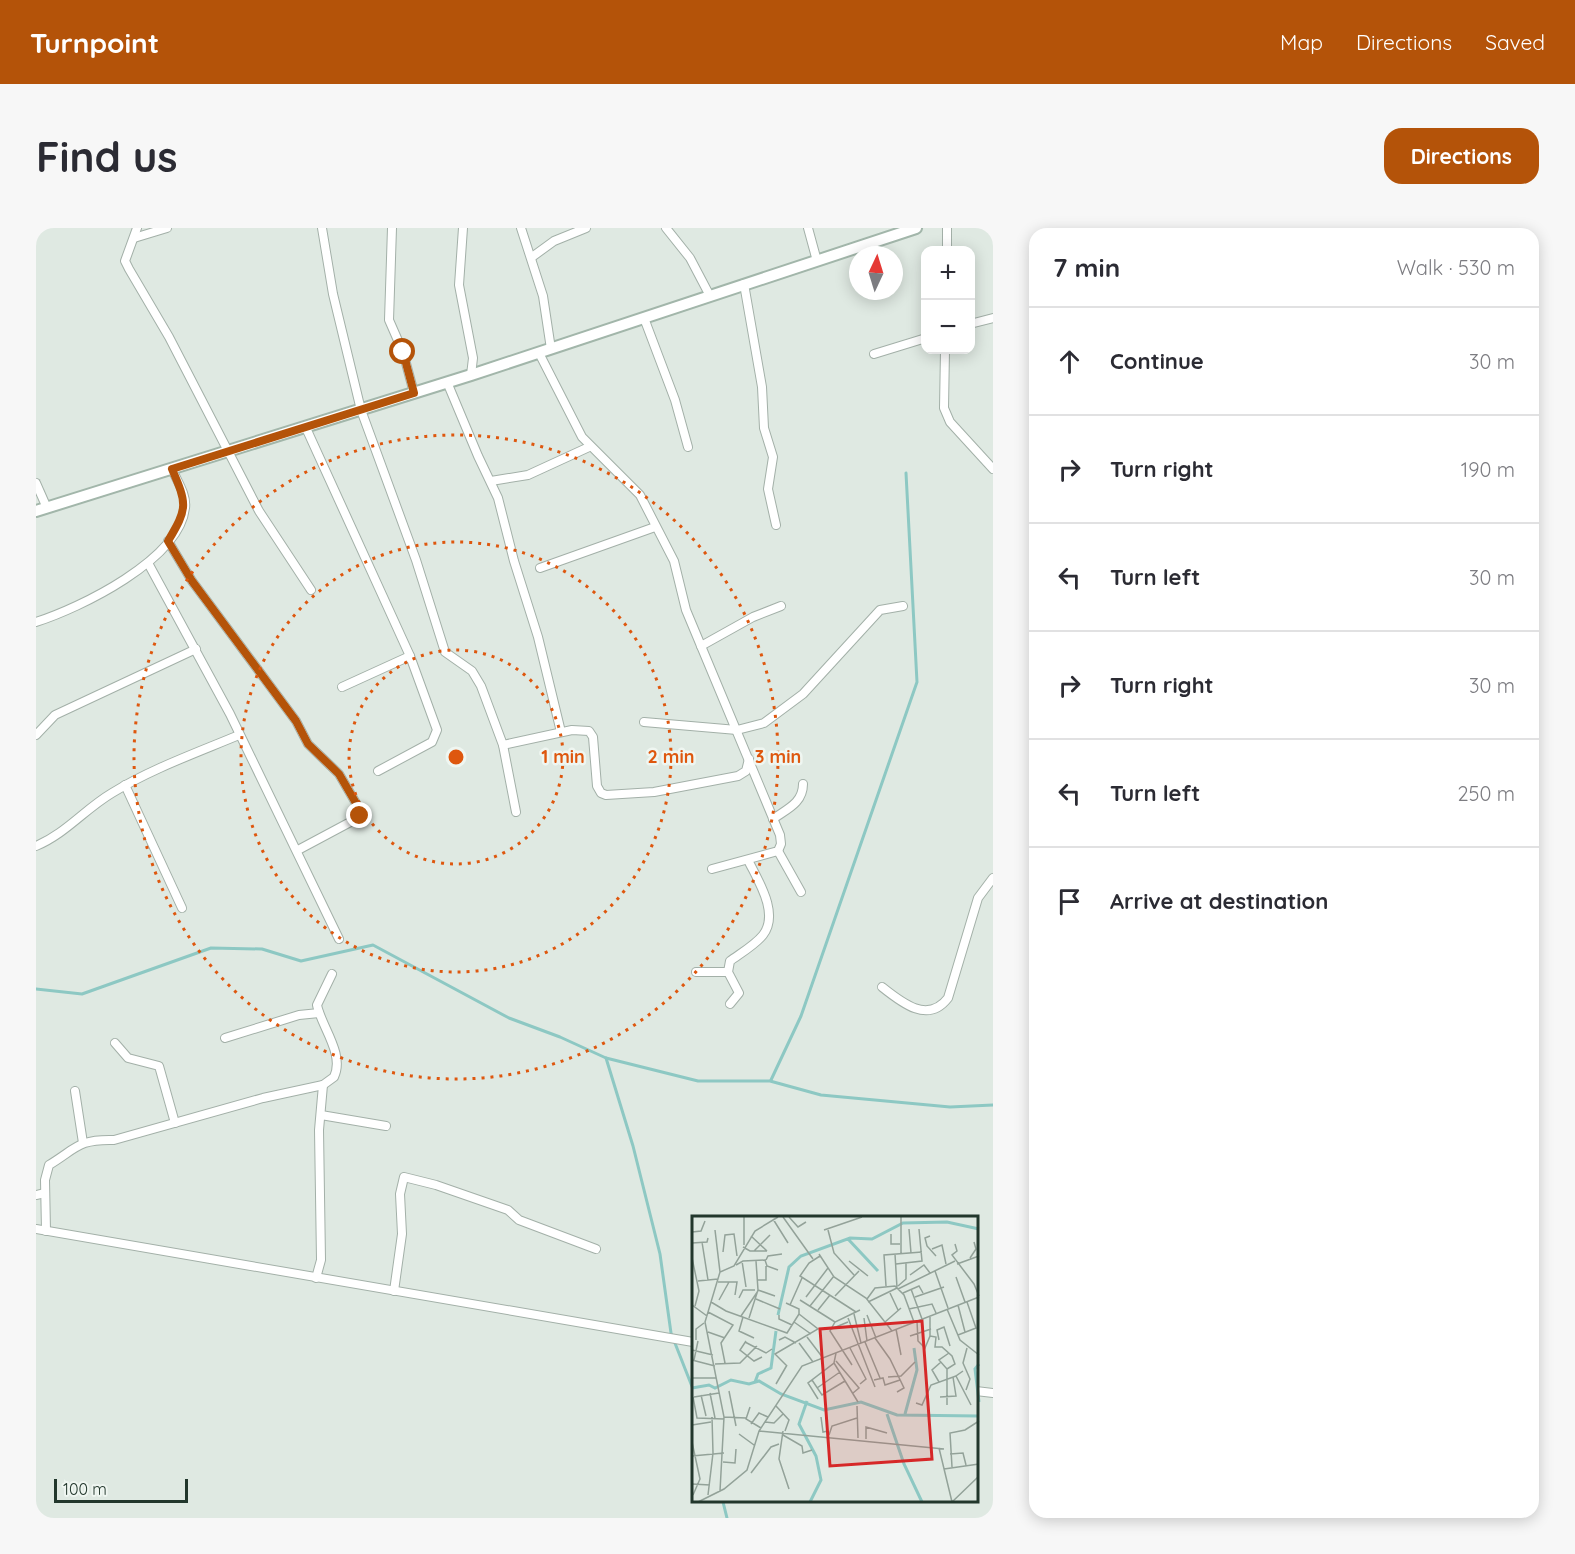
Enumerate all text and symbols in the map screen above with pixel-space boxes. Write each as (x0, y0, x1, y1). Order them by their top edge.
text: Turnpoint (30, 25, 159, 60)
text: Map (1280, 29, 1323, 55)
text: Directions (1356, 29, 1452, 55)
text: Saved (1485, 29, 1545, 55)
button: Directions (1384, 128, 1539, 184)
text: Find us (36, 130, 178, 183)
north arrow (849, 246, 903, 300)
map controls (921, 246, 975, 354)
button: + (921, 246, 975, 300)
text: 7 min (1053, 251, 1120, 284)
text: Walk · 530 m (1397, 255, 1515, 280)
button: − (921, 300, 975, 354)
route start (389, 338, 415, 364)
icon: ahead (1053, 345, 1086, 378)
text: Continue (1110, 347, 1204, 375)
text: 30 m (1469, 349, 1515, 374)
icon: right (1053, 453, 1086, 486)
text: Turn right (1110, 455, 1214, 483)
text: 190 m (1461, 457, 1515, 482)
icon: left (1053, 561, 1086, 594)
text: Turn left (1110, 563, 1200, 591)
text: 30 m (1469, 565, 1515, 590)
icon: right (1053, 669, 1086, 702)
text: Turn right (1110, 671, 1214, 699)
text: 30 m (1469, 673, 1515, 698)
text: 1 min (541, 745, 585, 768)
text: 2 min (648, 745, 694, 768)
text: 3 min (755, 745, 801, 768)
centre of rings (446, 747, 466, 767)
icon: left (1053, 777, 1086, 810)
text: Turn left (1110, 779, 1200, 807)
text: 250 m (1457, 781, 1515, 806)
route end (346, 802, 372, 828)
icon: arrive (1053, 885, 1086, 918)
text: Arrive at destination (1110, 887, 1328, 915)
inset map (692, 1216, 978, 1503)
scale bar (54, 1476, 188, 1504)
text: 100 m (63, 1479, 107, 1499)

